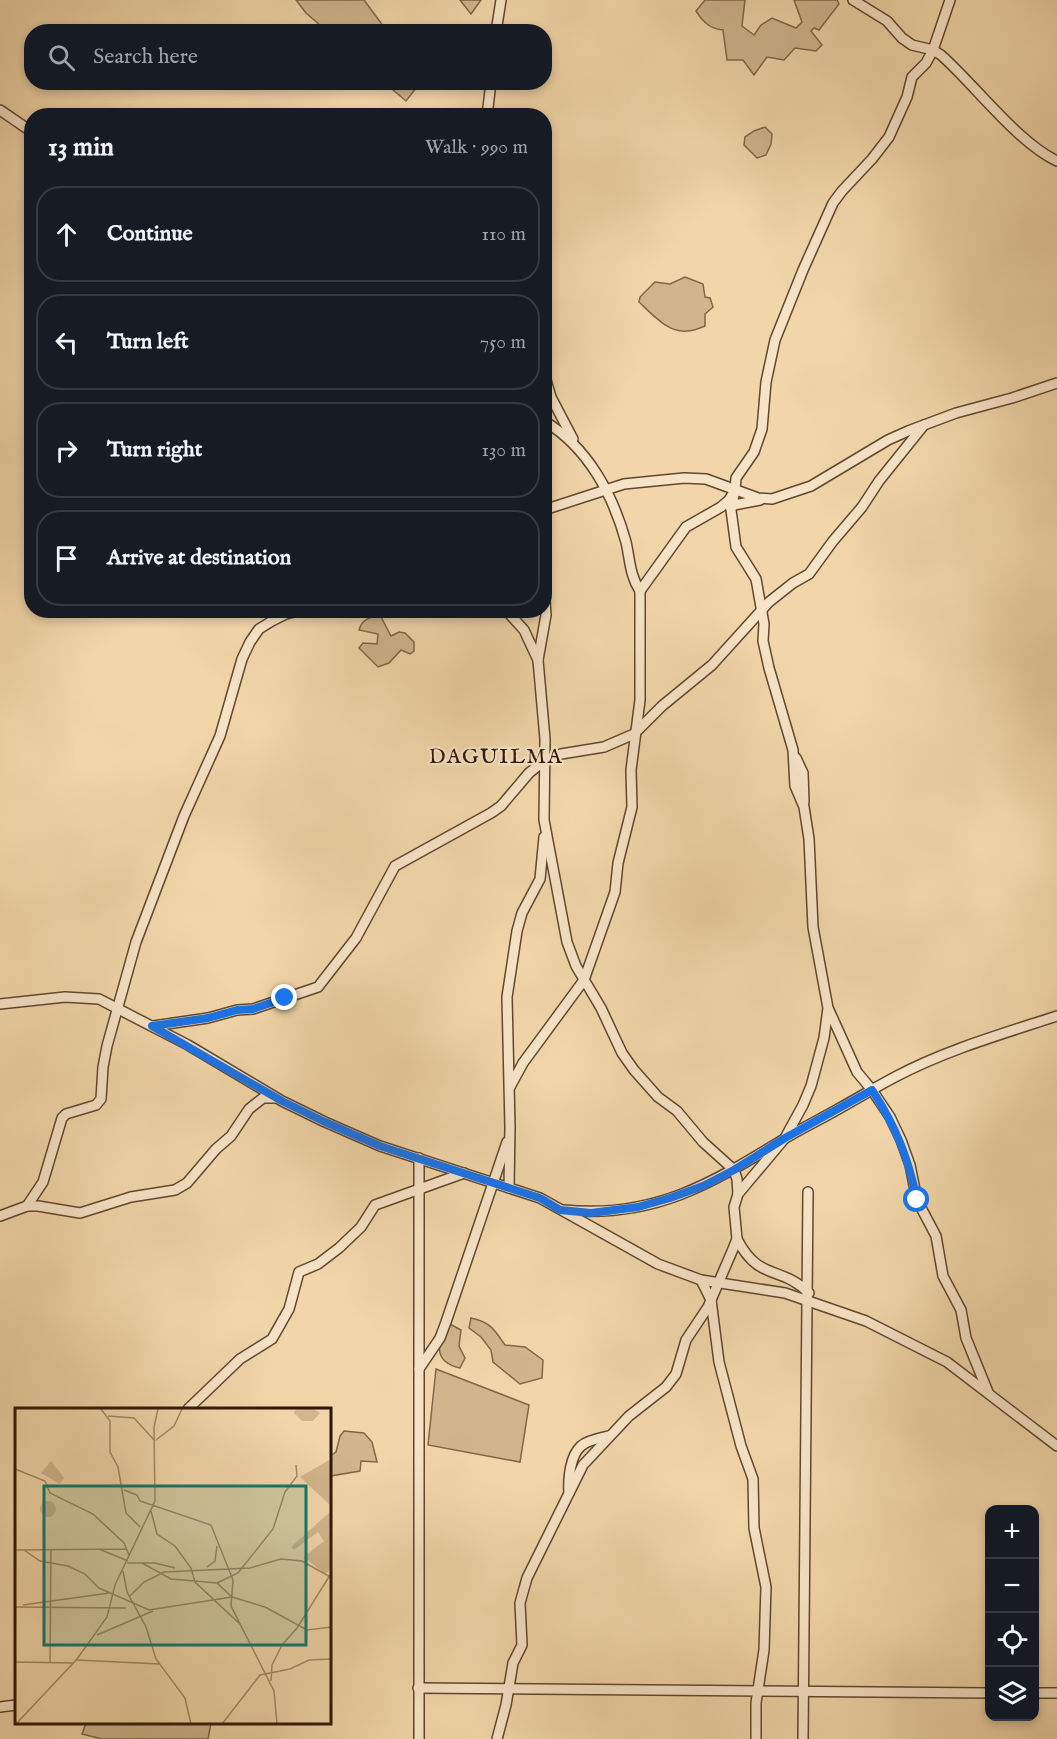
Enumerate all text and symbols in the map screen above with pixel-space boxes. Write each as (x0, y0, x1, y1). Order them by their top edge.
search box (24, 24, 552, 90)
icon: search (45, 41, 78, 74)
text: Search here (93, 43, 198, 71)
text: 13 min (48, 131, 114, 164)
text: Walk · 990 m (425, 135, 528, 160)
icon: ahead (50, 218, 83, 251)
text: Continue (107, 220, 193, 248)
text: 110 m (482, 222, 526, 247)
icon: left (50, 326, 83, 359)
text: Turn left (107, 328, 189, 356)
text: 750 m (480, 330, 526, 355)
icon: right (50, 434, 83, 467)
text: Turn right (107, 436, 202, 464)
text: 130 m (481, 438, 526, 463)
icon: arrive (50, 542, 83, 575)
text: Arrive at destination (107, 544, 291, 572)
district label: DAGUILMA (429, 744, 563, 771)
route end (271, 984, 297, 1010)
route start (903, 1186, 929, 1212)
inset map (15, 1408, 332, 1724)
map controls (985, 1505, 1039, 1721)
button: + (985, 1505, 1039, 1559)
button: − (985, 1559, 1039, 1613)
button: locate (985, 1613, 1039, 1667)
button: layers (985, 1667, 1039, 1721)

